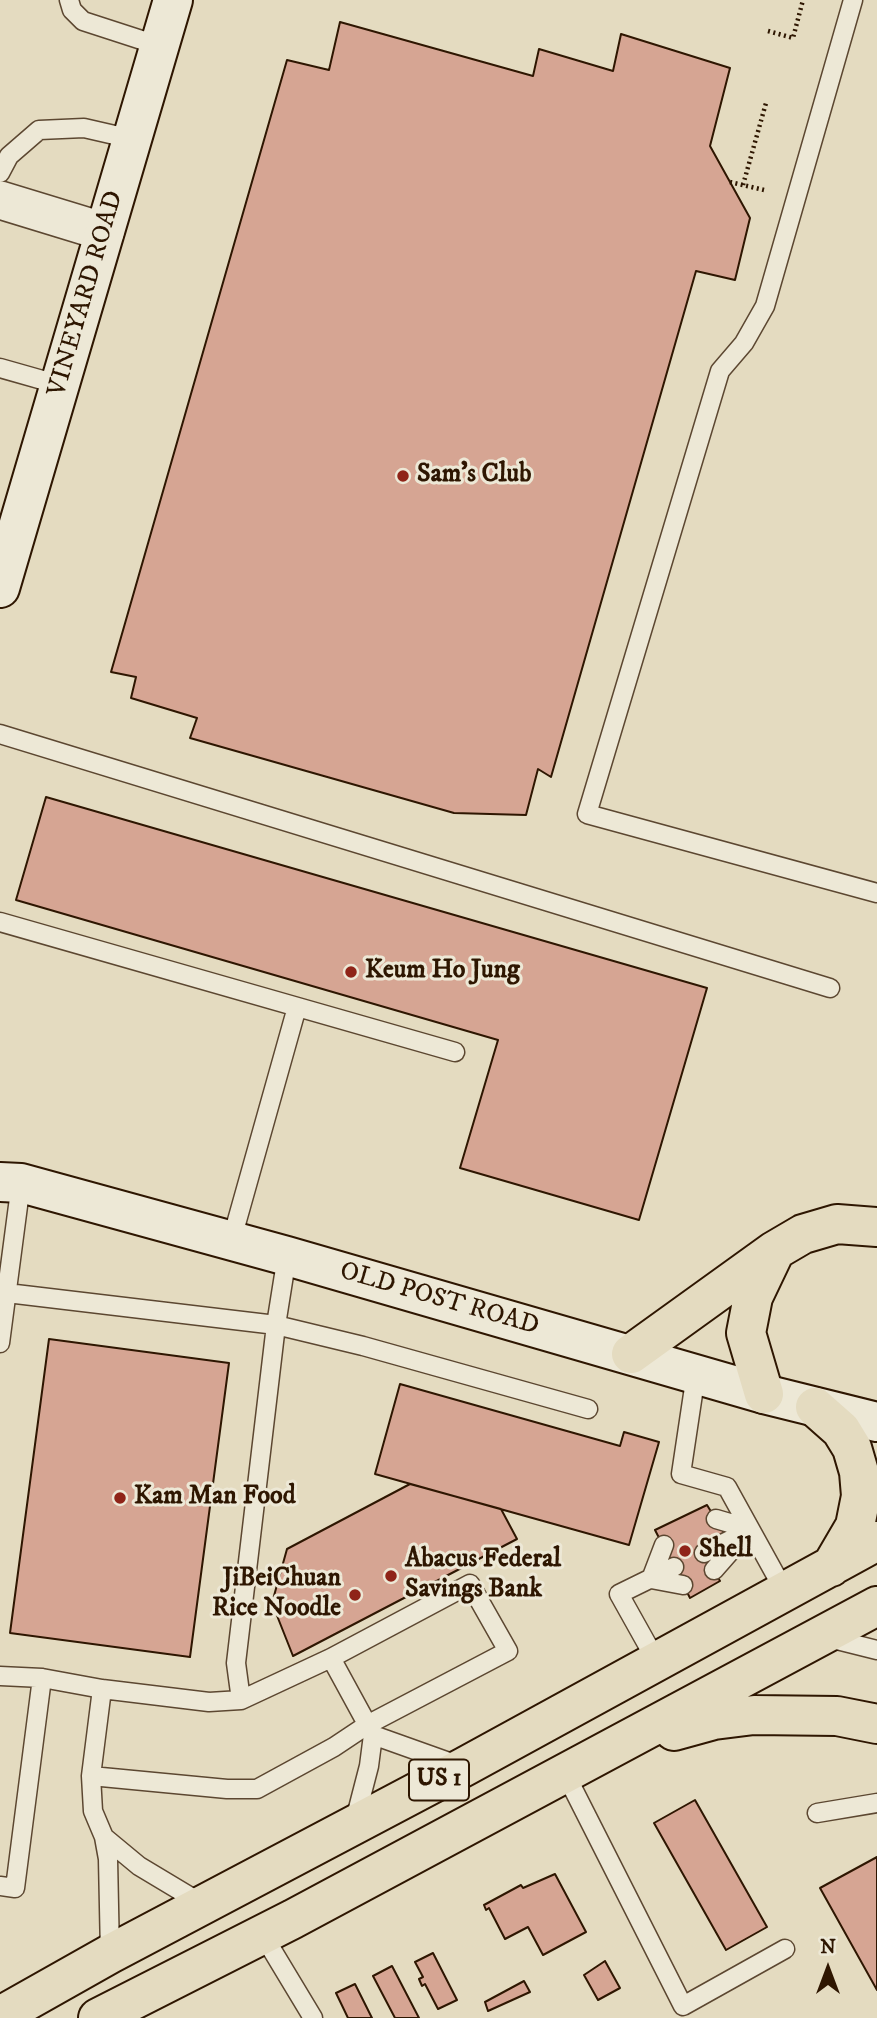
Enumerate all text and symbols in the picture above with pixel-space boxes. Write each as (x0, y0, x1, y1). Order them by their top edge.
street label: VINEYARD ROAD (43, 187, 131, 401)
place label: Sam's Club (417, 460, 531, 492)
marker: Sam's Club (395, 468, 411, 484)
place label: Keum Ho Jung (365, 956, 520, 988)
marker: Keum Ho Jung (343, 964, 359, 980)
street label: OLD POST ROAD (336, 1257, 542, 1343)
place label: Kam Man Food (134, 1482, 296, 1514)
marker: Kam Man Food (112, 1490, 128, 1506)
place label: Shell (699, 1535, 753, 1567)
marker: Shell (677, 1543, 693, 1559)
place label: Abacus Federal Savings Bank (405, 1545, 561, 1606)
place label: JiBeiChuan Rice Noodle (212, 1564, 341, 1626)
marker: Abacus Federal Savings Bank (383, 1568, 399, 1584)
marker: JiBeiChuan Rice Noodle (347, 1587, 363, 1603)
road number: US 1 (409, 1760, 469, 1800)
north arrow (793, 1934, 863, 2004)
text: N (820, 1936, 836, 1959)

